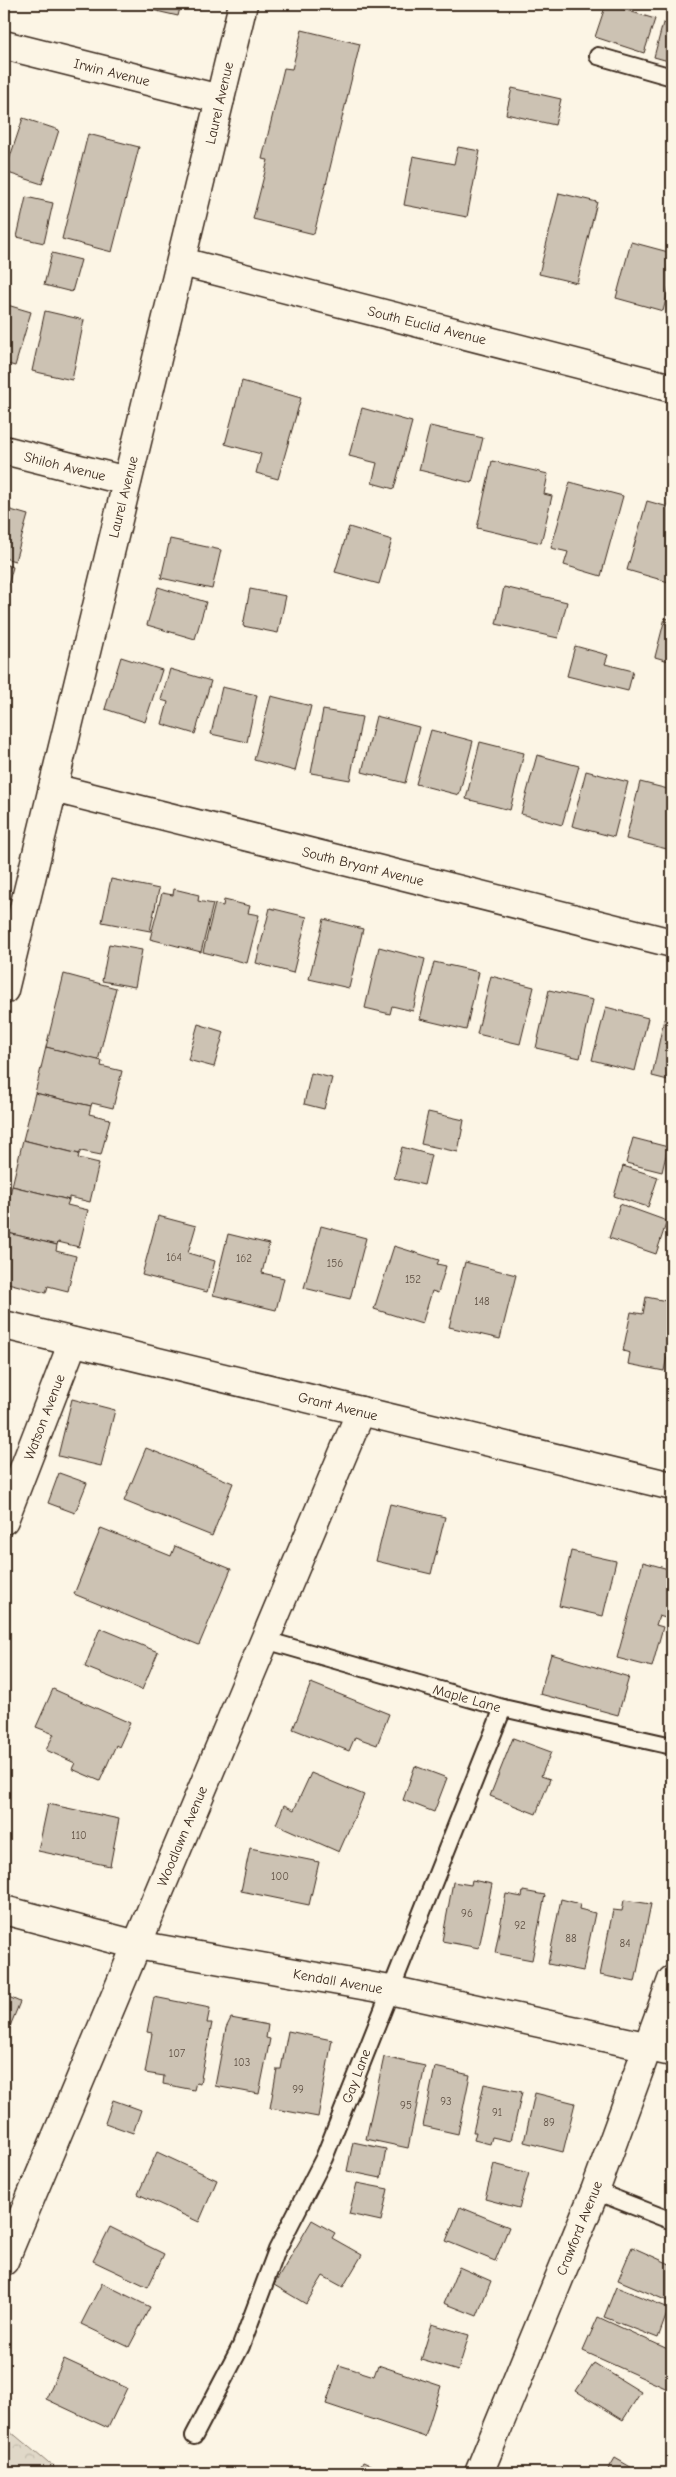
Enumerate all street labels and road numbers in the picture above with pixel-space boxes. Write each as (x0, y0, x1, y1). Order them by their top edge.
street label: Irwin Avenue (72, 55, 152, 90)
street label: Laurel Avenue (202, 60, 237, 146)
street label: South Euclid Avenue (366, 303, 488, 348)
street label: Shiloh Avenue (22, 448, 108, 485)
street label: Laurel Avenue (105, 454, 142, 540)
street label: South Bryant Avenue (300, 843, 426, 890)
street label: Watson Avenue (20, 1372, 69, 1463)
street label: Grant Avenue (296, 1388, 380, 1425)
street label: Maple Lane (431, 1681, 503, 1716)
street label: Woodlawn Avenue (154, 1783, 211, 1889)
street label: Kendall Avenue (292, 1965, 384, 1998)
street label: Gay Lane (338, 2047, 375, 2106)
street label: Crawford Avenue (553, 2178, 606, 2278)

